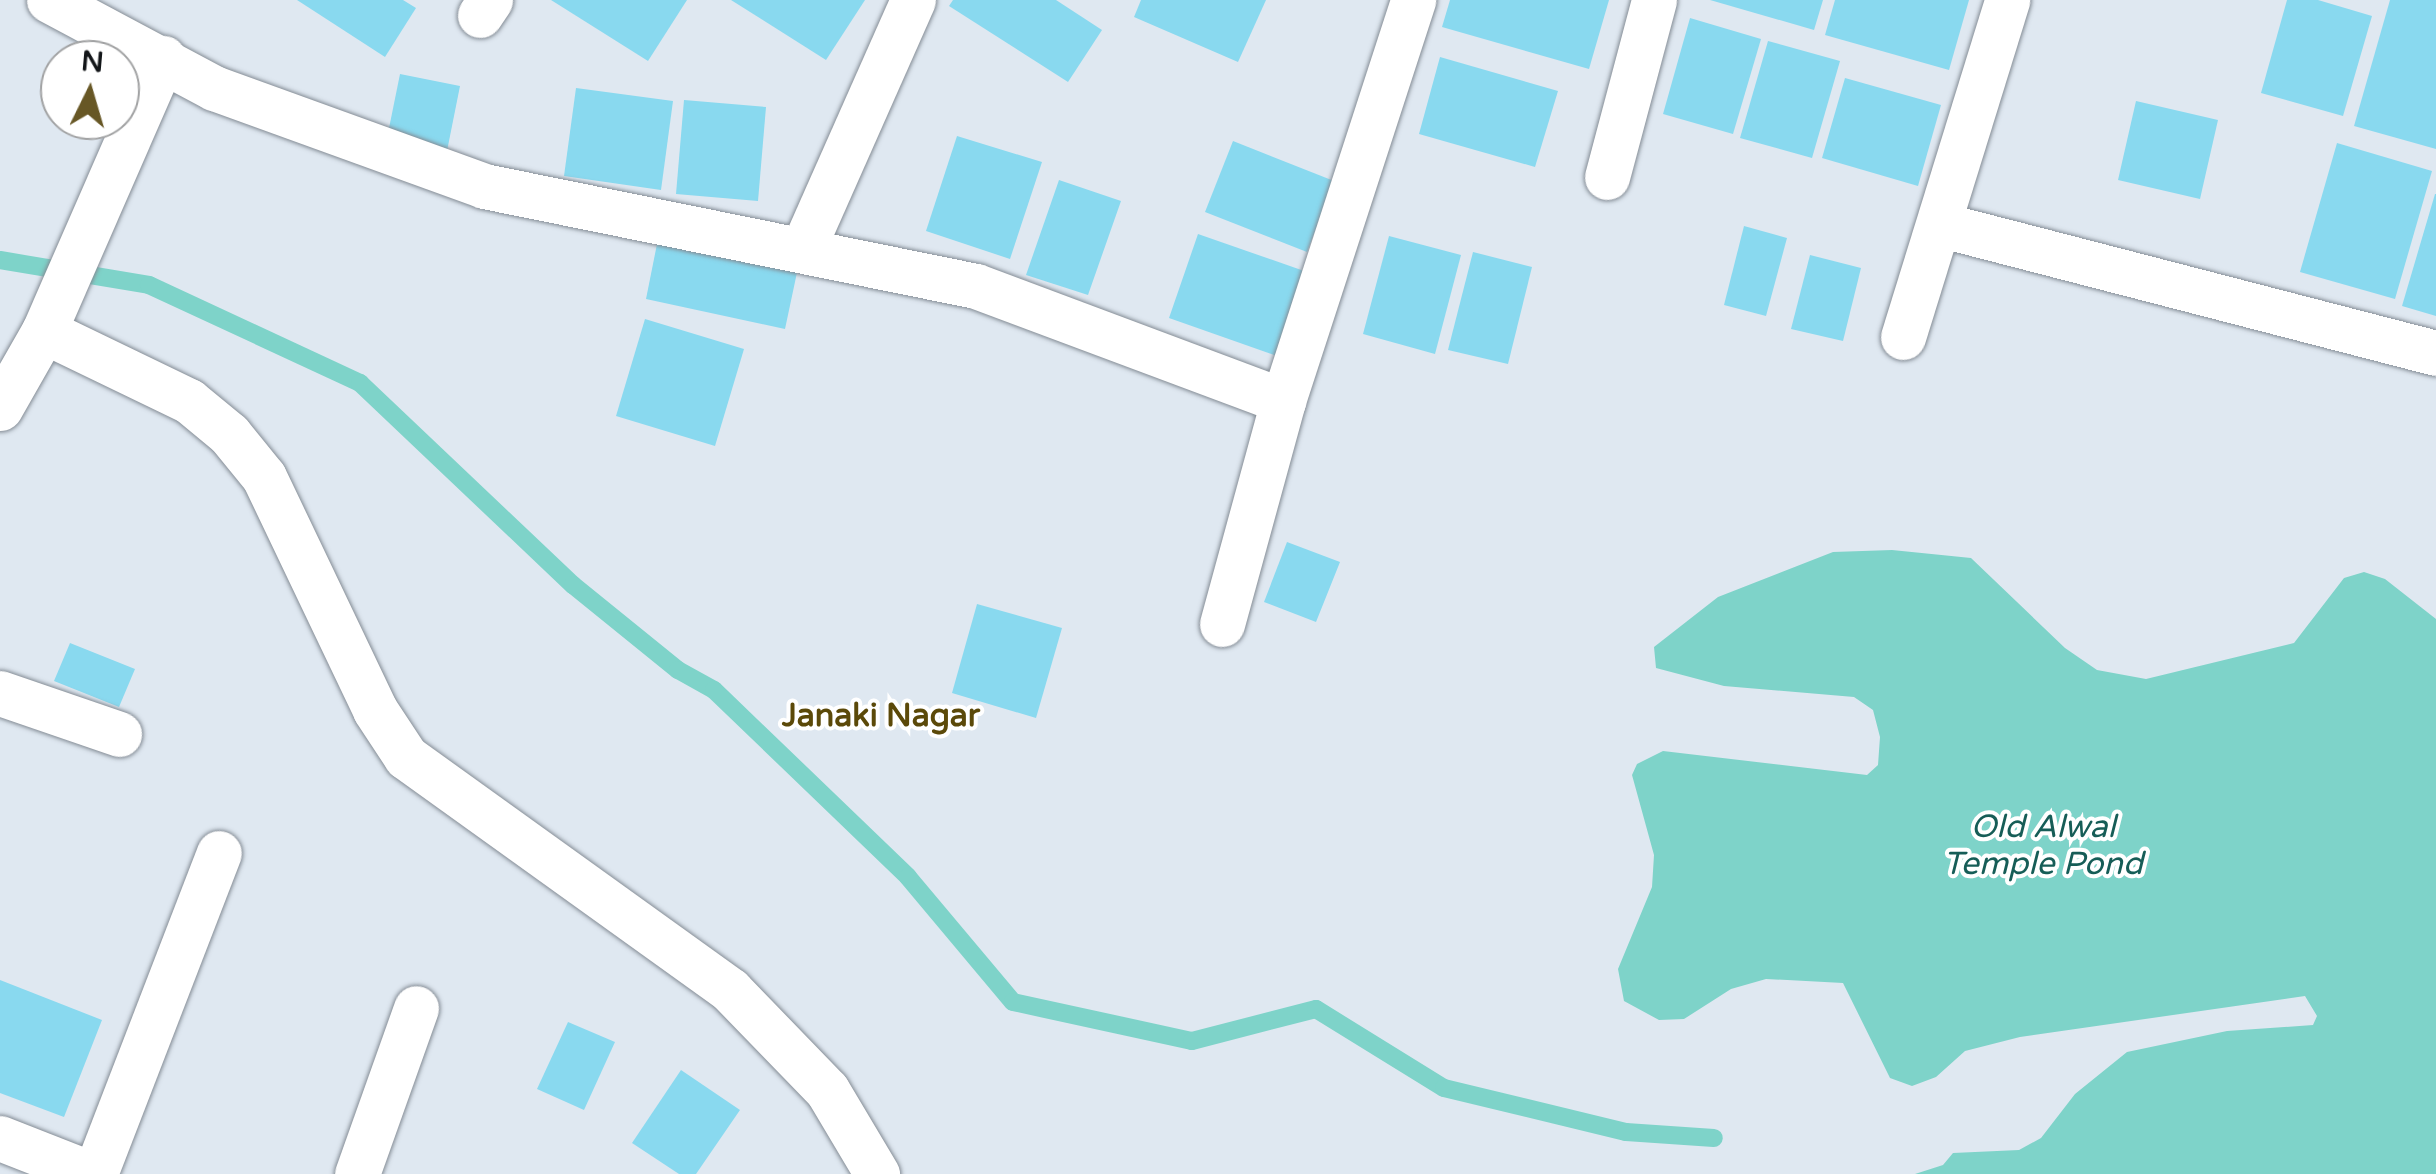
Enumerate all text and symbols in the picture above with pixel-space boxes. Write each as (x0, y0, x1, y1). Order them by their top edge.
north arrow (40, 40, 140, 140)
text: N (80, 44, 105, 80)
district label: Janaki Nagar (782, 697, 980, 735)
water label: Old Alwal Temple Pond (1943, 809, 2143, 884)

